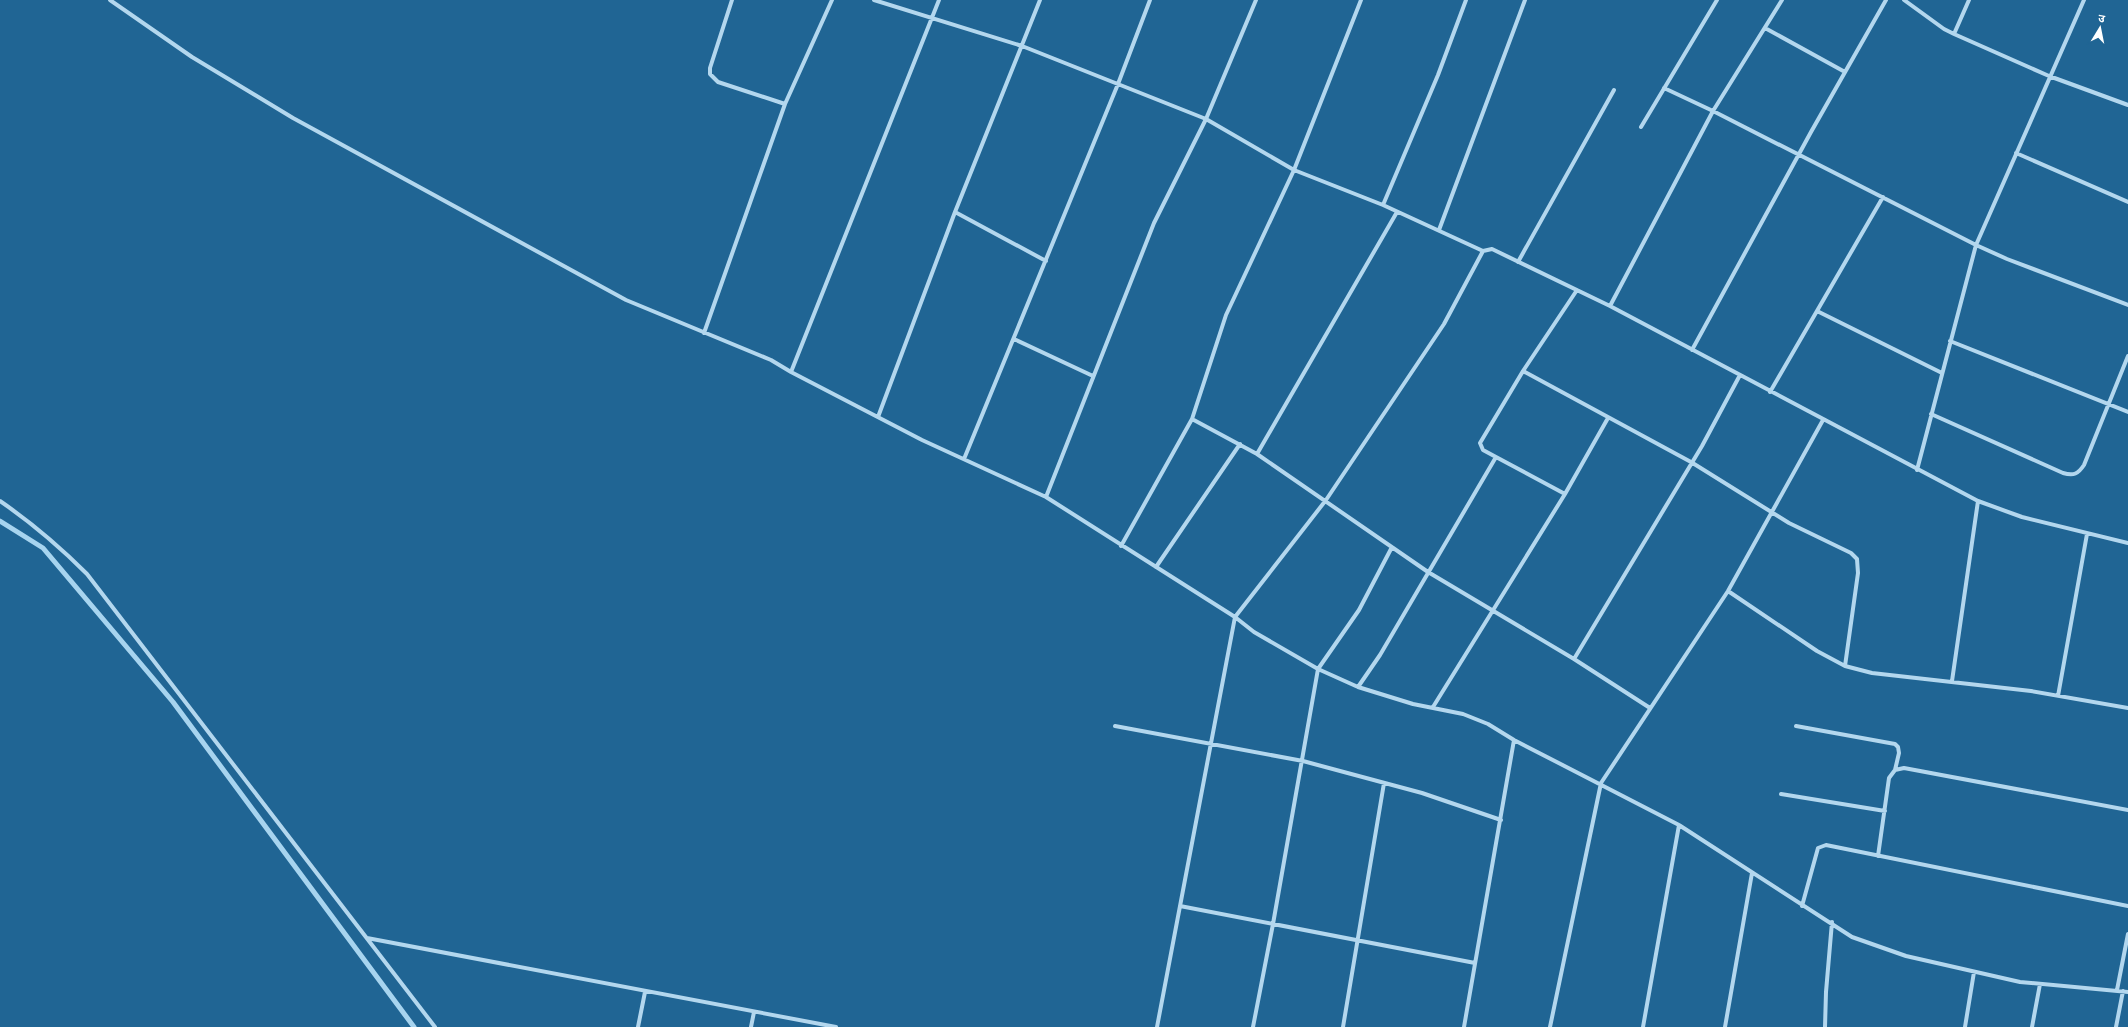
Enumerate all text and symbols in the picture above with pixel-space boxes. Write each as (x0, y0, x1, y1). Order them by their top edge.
north arrow (2080, 8, 2120, 48)
text: उ (2097, 11, 2107, 26)

